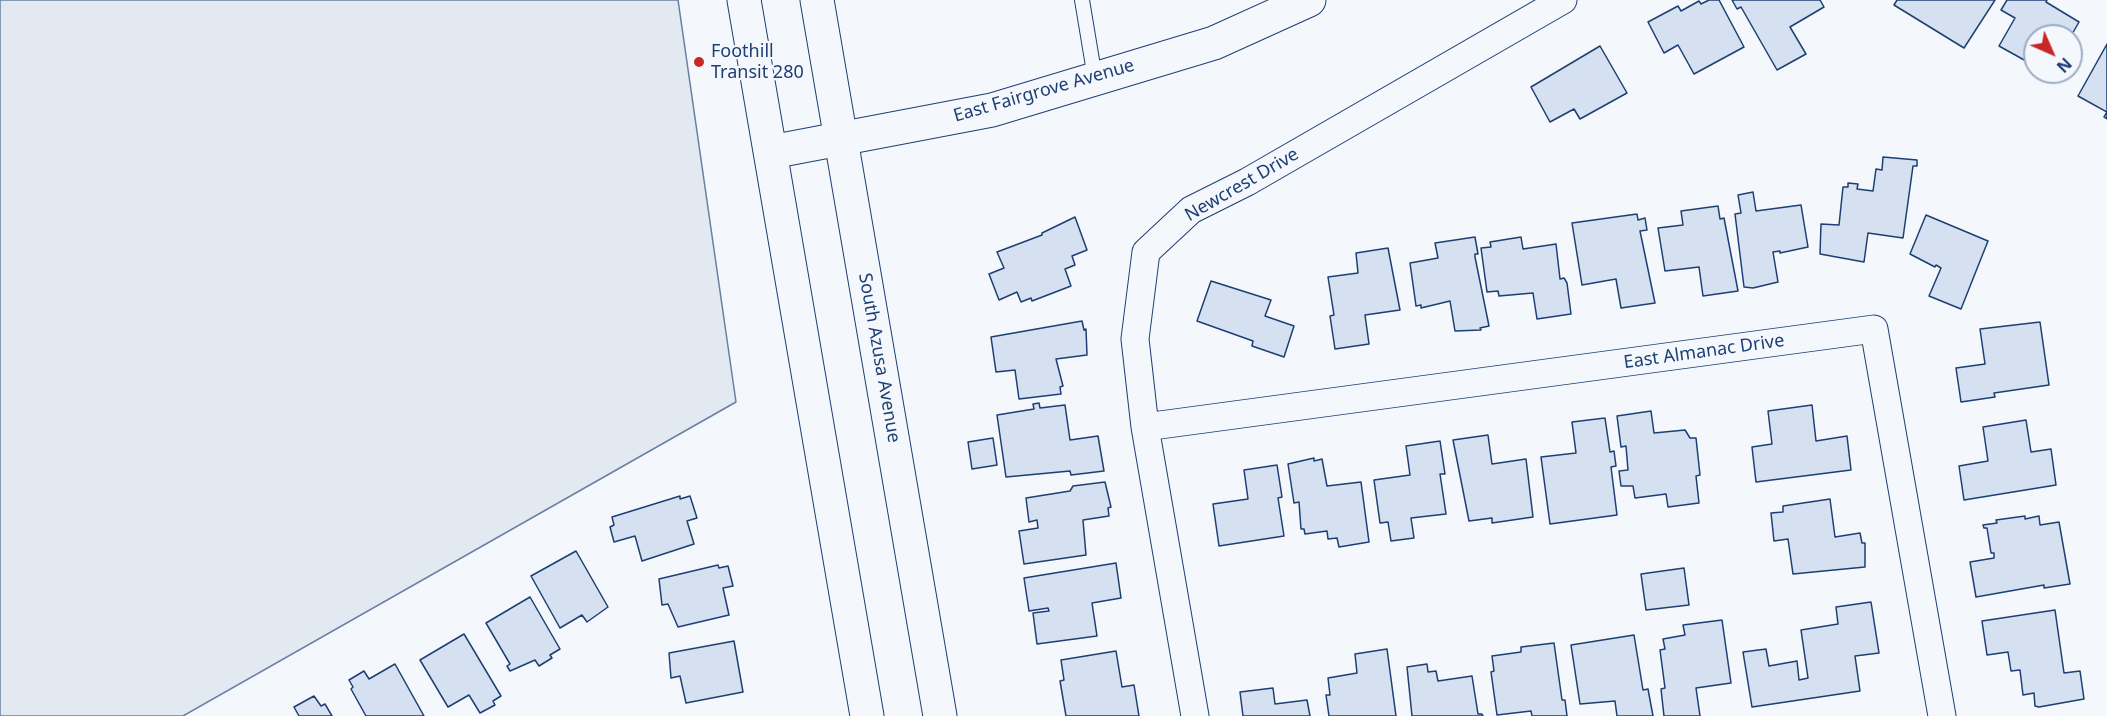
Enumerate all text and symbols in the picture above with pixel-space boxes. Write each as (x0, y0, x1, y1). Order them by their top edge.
north arrow (2023, 24, 2083, 84)
place label: Foothill Transit 280 (711, 41, 804, 84)
text: N (2052, 53, 2077, 78)
marker: Foothill Transit 280 (692, 55, 706, 69)
street label: East Fairgrove Avenue (951, 55, 1137, 127)
street label: Newcrest Drive (1181, 144, 1303, 226)
street label: South Azusa Avenue (853, 271, 905, 445)
street label: East Almanac Drive (1622, 330, 1786, 374)

